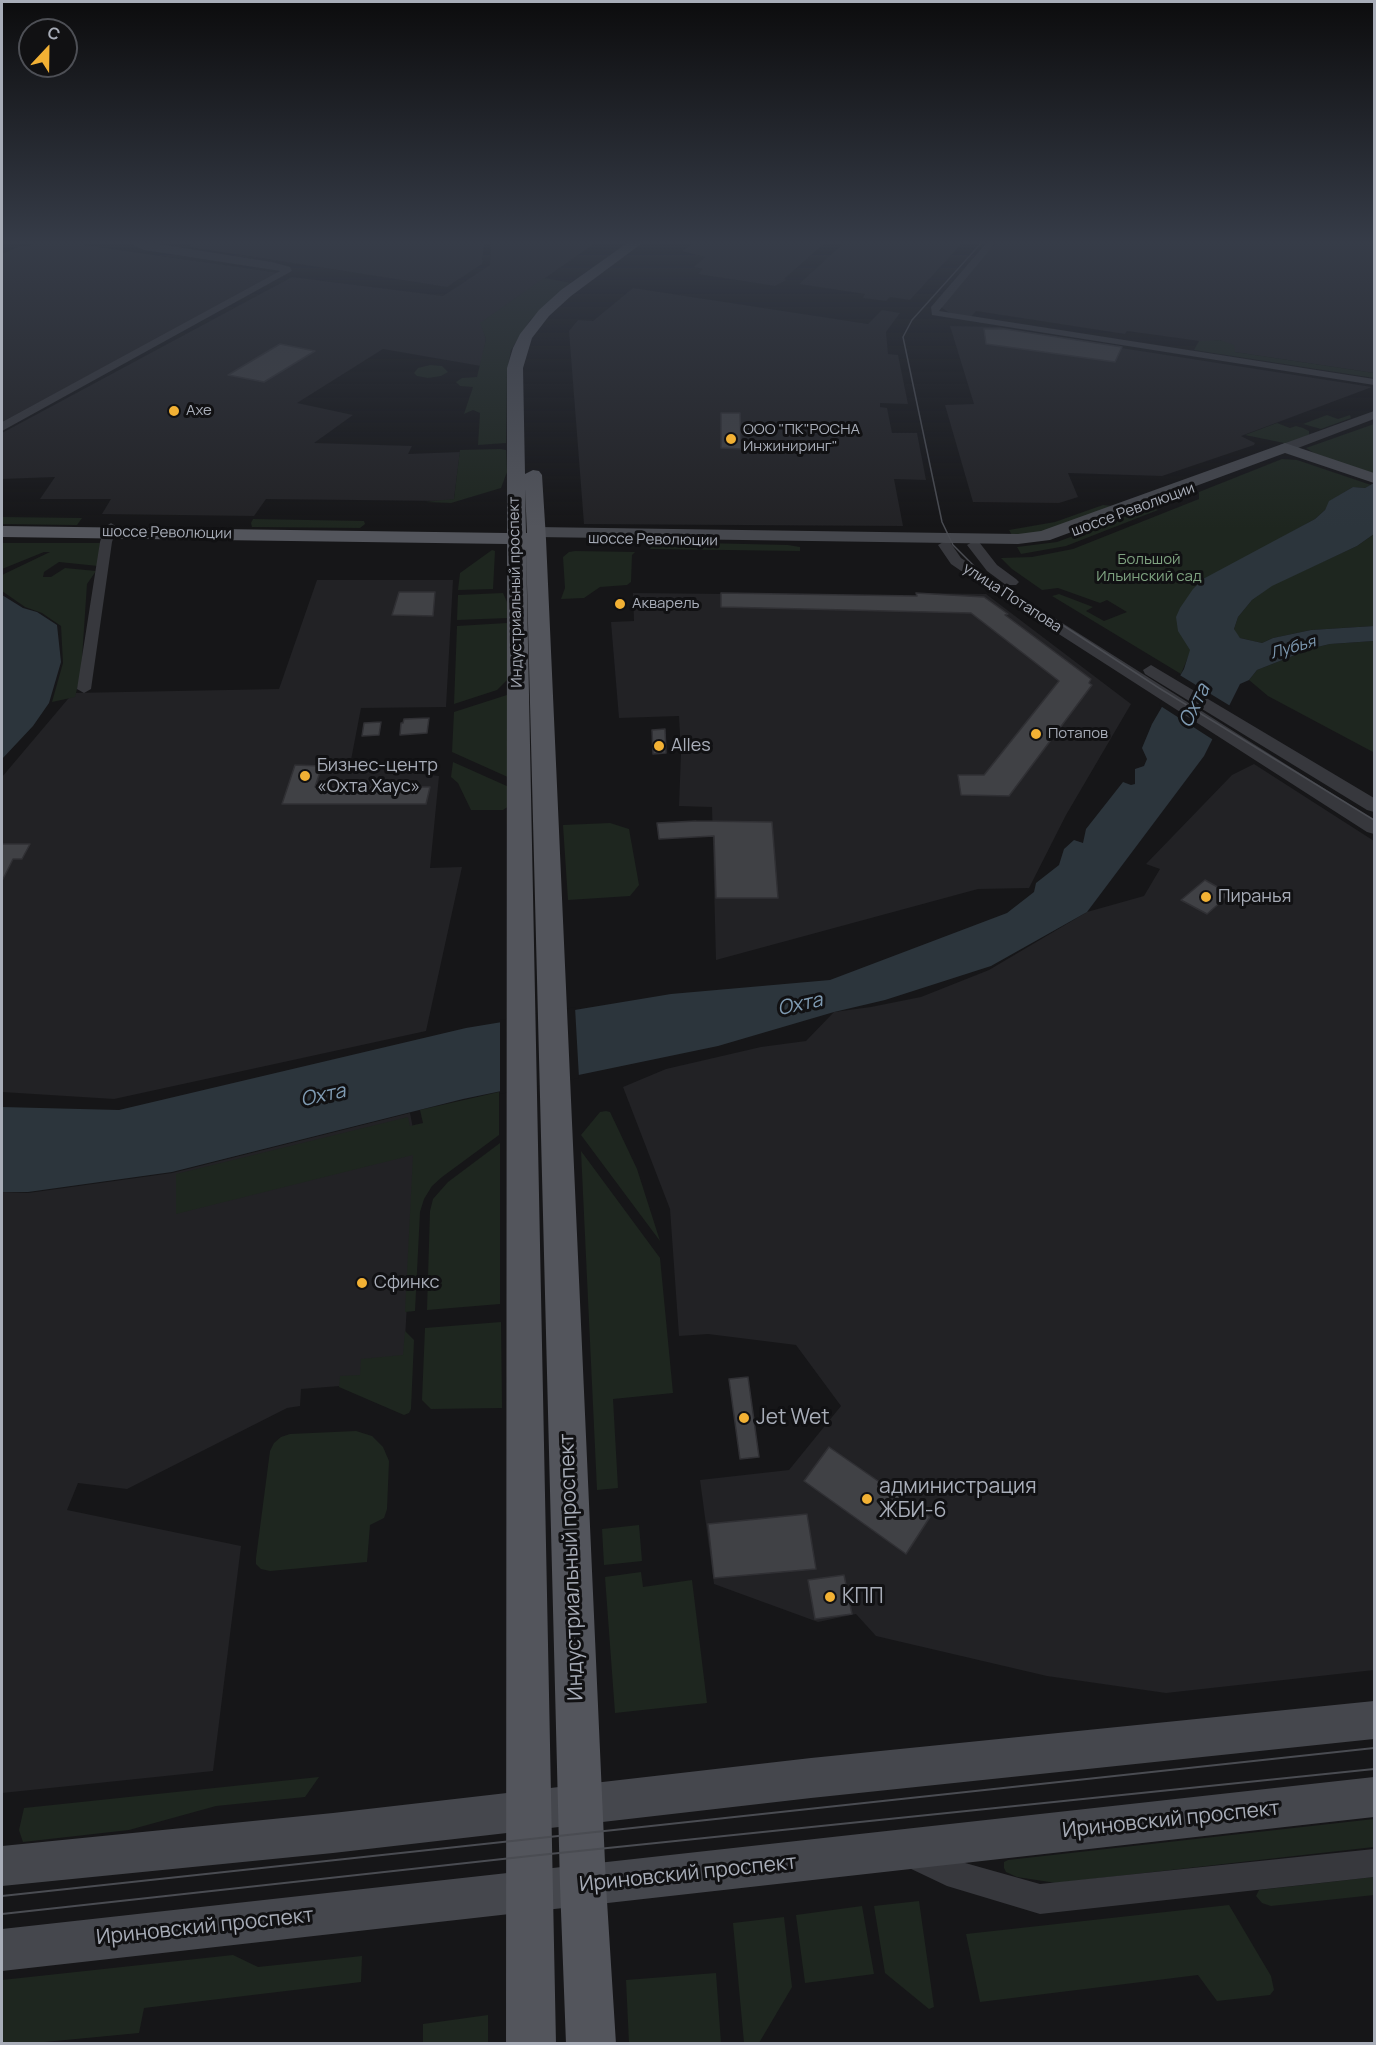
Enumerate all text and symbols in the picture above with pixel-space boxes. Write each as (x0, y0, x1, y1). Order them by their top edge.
north arrow (18, 18, 78, 78)
text: С (44, 21, 64, 46)
place label: Ахе (186, 402, 212, 420)
marker: Ахе (167, 404, 181, 418)
place label: ООО "ПК"РОСНА Инжиниринг" (743, 421, 860, 456)
marker: ООО "ПК"РОСНА Инжиниринг" (724, 432, 738, 446)
street label: шоссе Революции (1069, 479, 1197, 541)
street label: Индустриальный проспект (505, 496, 527, 688)
street label: шоссе Революции (102, 523, 232, 543)
street label: шоссе Революции (588, 530, 718, 550)
park label: Большой Ильинский сад (1096, 551, 1202, 586)
street label: улица Потапова (959, 559, 1065, 637)
place label: Акварель (632, 595, 700, 613)
marker: Акварель (613, 597, 627, 611)
water label: Лубья (1268, 632, 1318, 664)
water label: Охта (1174, 680, 1216, 732)
place label: Потапов (1048, 725, 1108, 743)
marker: Потапов (1029, 727, 1043, 741)
place label: Alles (671, 735, 711, 757)
marker: Alles (652, 739, 666, 753)
place label: Бизнес-центр «Охта Хаус» (317, 755, 438, 798)
marker: Бизнес-центр «Охта Хаус» (298, 769, 312, 783)
place label: Пиранья (1218, 886, 1292, 908)
marker: Пиранья (1199, 890, 1213, 904)
water label: Охта (775, 989, 825, 1021)
water label: Охта (298, 1080, 348, 1112)
place label: Сфинкс (374, 1272, 439, 1294)
marker: Сфинкс (355, 1276, 369, 1290)
place label: Jet Wet (756, 1405, 830, 1431)
marker: Jet Wet (737, 1411, 751, 1425)
street label: Индустриальный проспект (555, 1433, 589, 1701)
place label: администрация ЖБИ-6 (879, 1474, 1037, 1524)
marker: администрация ЖБИ-6 (860, 1492, 874, 1506)
place label: КПП (842, 1584, 884, 1610)
marker: КПП (823, 1590, 837, 1604)
street label: Ириновский проспект (1061, 1796, 1281, 1844)
street label: Ириновский проспект (578, 1850, 798, 1898)
street label: Ириновский проспект (95, 1903, 315, 1951)

